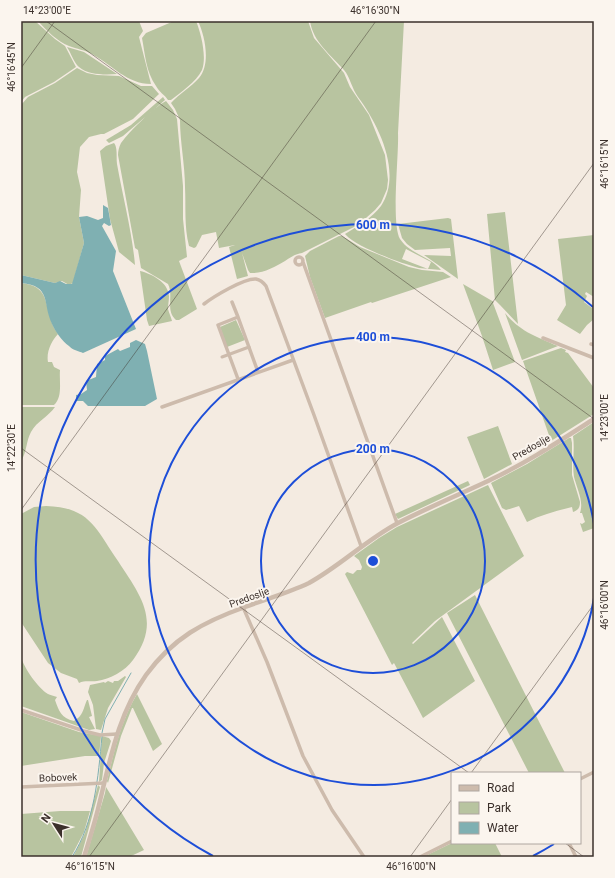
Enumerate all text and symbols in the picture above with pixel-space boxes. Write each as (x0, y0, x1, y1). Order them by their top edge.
text: 14°23'00"E (23, 5, 71, 16)
text: 46°16'30"N (350, 5, 400, 16)
text: 46°16'45"N (6, 42, 17, 92)
text: 46°16'15"N (599, 139, 610, 189)
text: 600 m (356, 218, 390, 232)
text: 400 m (356, 330, 390, 344)
text: 14°23'00"E (599, 394, 610, 442)
text: 14°22'30"E (6, 424, 17, 472)
street label: Predoslje (511, 432, 552, 463)
text: 200 m (356, 442, 390, 456)
centre of rings (366, 554, 380, 568)
text: 46°16'00"N (599, 580, 610, 630)
street label: Predoslje (228, 585, 271, 610)
street label: Bobovek (39, 771, 78, 784)
legend (451, 772, 581, 844)
text: Road (487, 781, 515, 795)
text: Park (487, 801, 512, 815)
north arrow (34, 804, 74, 844)
text: N (39, 811, 54, 825)
text: Water (487, 821, 518, 835)
text: 46°16'15"N (65, 861, 115, 872)
text: 46°16'00"N (386, 861, 436, 872)

